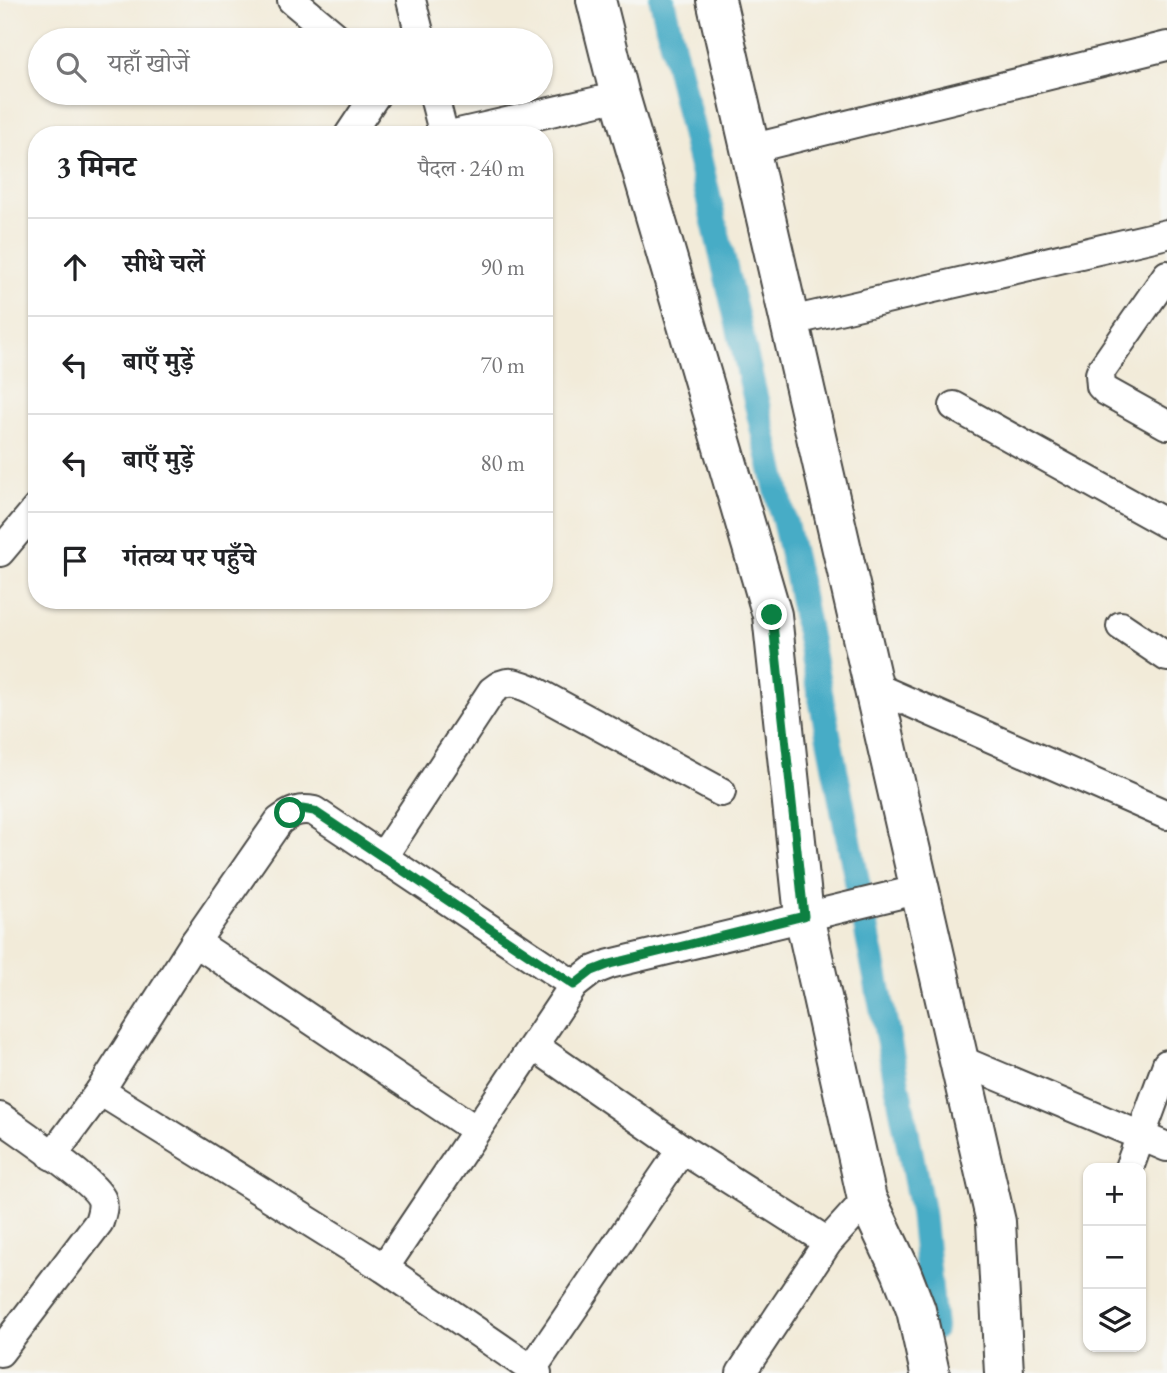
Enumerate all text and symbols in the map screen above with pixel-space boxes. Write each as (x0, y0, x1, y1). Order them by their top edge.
search box (28, 28, 553, 105)
text: यहाँ खोजें (108, 46, 189, 80)
icon: search (52, 48, 90, 86)
text: 3 मिनट (56, 147, 136, 186)
text: पैदल · 240 m (418, 153, 525, 183)
text: सीधे चलें (123, 246, 205, 280)
icon: ahead (56, 248, 94, 286)
text: 90 m (480, 252, 525, 282)
text: बाएँ मुड़ें (123, 344, 194, 378)
icon: left (56, 346, 94, 384)
text: 70 m (480, 350, 525, 380)
text: बाएँ मुड़ें (123, 442, 194, 476)
icon: left (56, 444, 94, 482)
text: 80 m (480, 448, 525, 478)
text: गंतव्य पर पहुँचे (123, 540, 256, 574)
icon: arrive (56, 542, 94, 580)
route end (756, 599, 787, 630)
route start (274, 797, 305, 828)
map controls (1083, 1163, 1146, 1352)
button: + (1083, 1163, 1146, 1226)
button: − (1083, 1226, 1146, 1289)
button: layers (1083, 1289, 1146, 1352)

